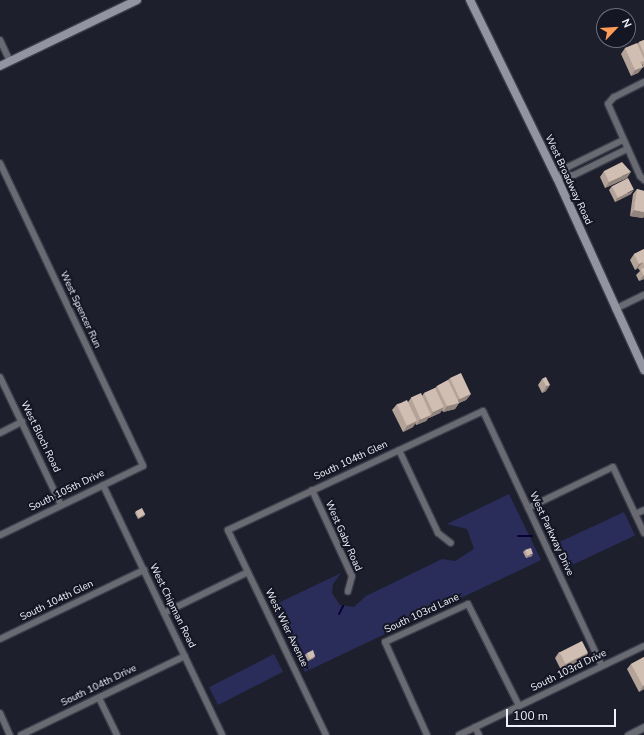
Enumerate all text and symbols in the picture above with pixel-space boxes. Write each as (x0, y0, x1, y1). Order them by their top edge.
north arrow (596, 8, 636, 48)
text: N (618, 16, 635, 30)
street label: West Broadway Road (542, 133, 594, 227)
street label: West Spencer Run (57, 270, 103, 350)
street label: West Bloch Road (18, 399, 62, 475)
street label: South 104th Glen (312, 439, 390, 483)
street label: South 105th Drive (27, 468, 107, 514)
street label: West Parkway Drive (526, 490, 576, 578)
street label: West Gaby Road (322, 499, 364, 573)
street label: West Chipman Road (146, 562, 198, 650)
street label: South 104th Glen (18, 578, 96, 624)
street label: West Wier Avenue (262, 587, 310, 669)
street label: South 103rd Lane (383, 592, 461, 636)
street label: South 103rd Drive (529, 647, 609, 695)
street label: South 104th Drive (59, 663, 139, 709)
scale bar (508, 701, 618, 727)
text: 100 m (513, 708, 548, 724)

